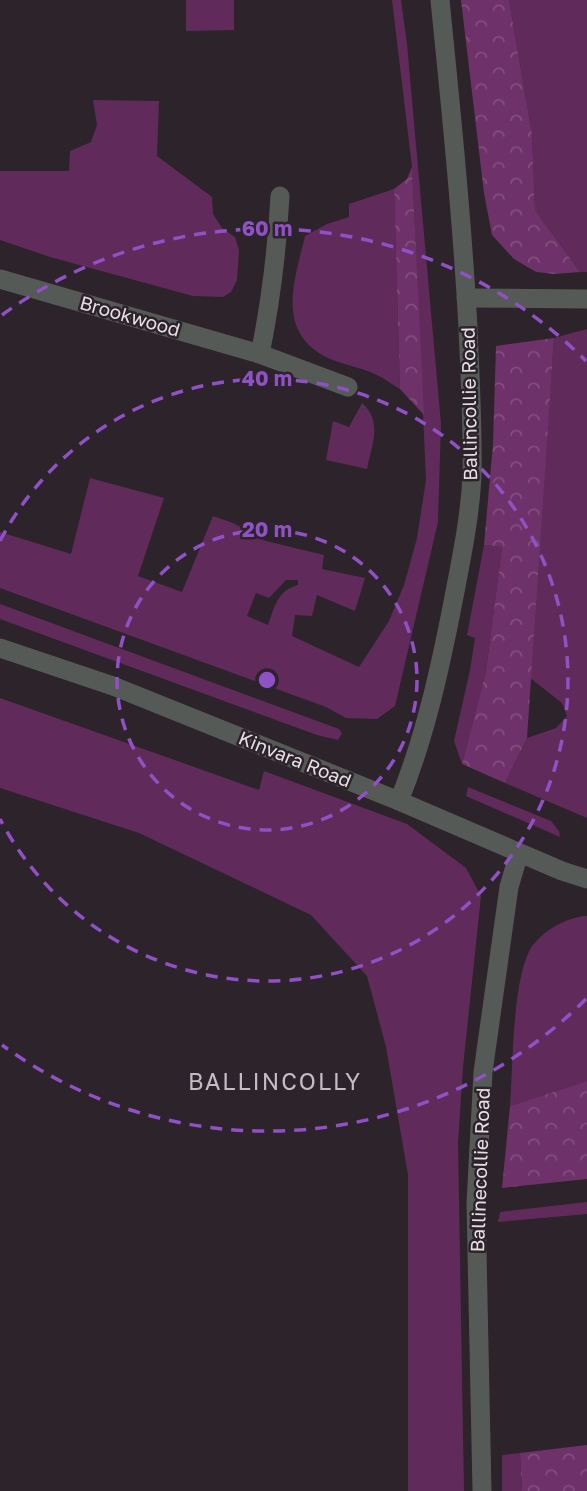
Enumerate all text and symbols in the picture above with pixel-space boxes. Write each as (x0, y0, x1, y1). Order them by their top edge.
text: 60 m (242, 215, 292, 241)
street label: Brookwood (77, 290, 183, 341)
street label: Ballincollie Road (456, 327, 481, 481)
text: 40 m (242, 365, 292, 391)
text: 20 m (242, 516, 292, 542)
centre of rings (255, 668, 279, 692)
street label: Kinvara Road (235, 725, 355, 792)
district label: BALLINCOLLY (188, 1067, 362, 1095)
street label: Ballinecollie Road (465, 1087, 494, 1253)

